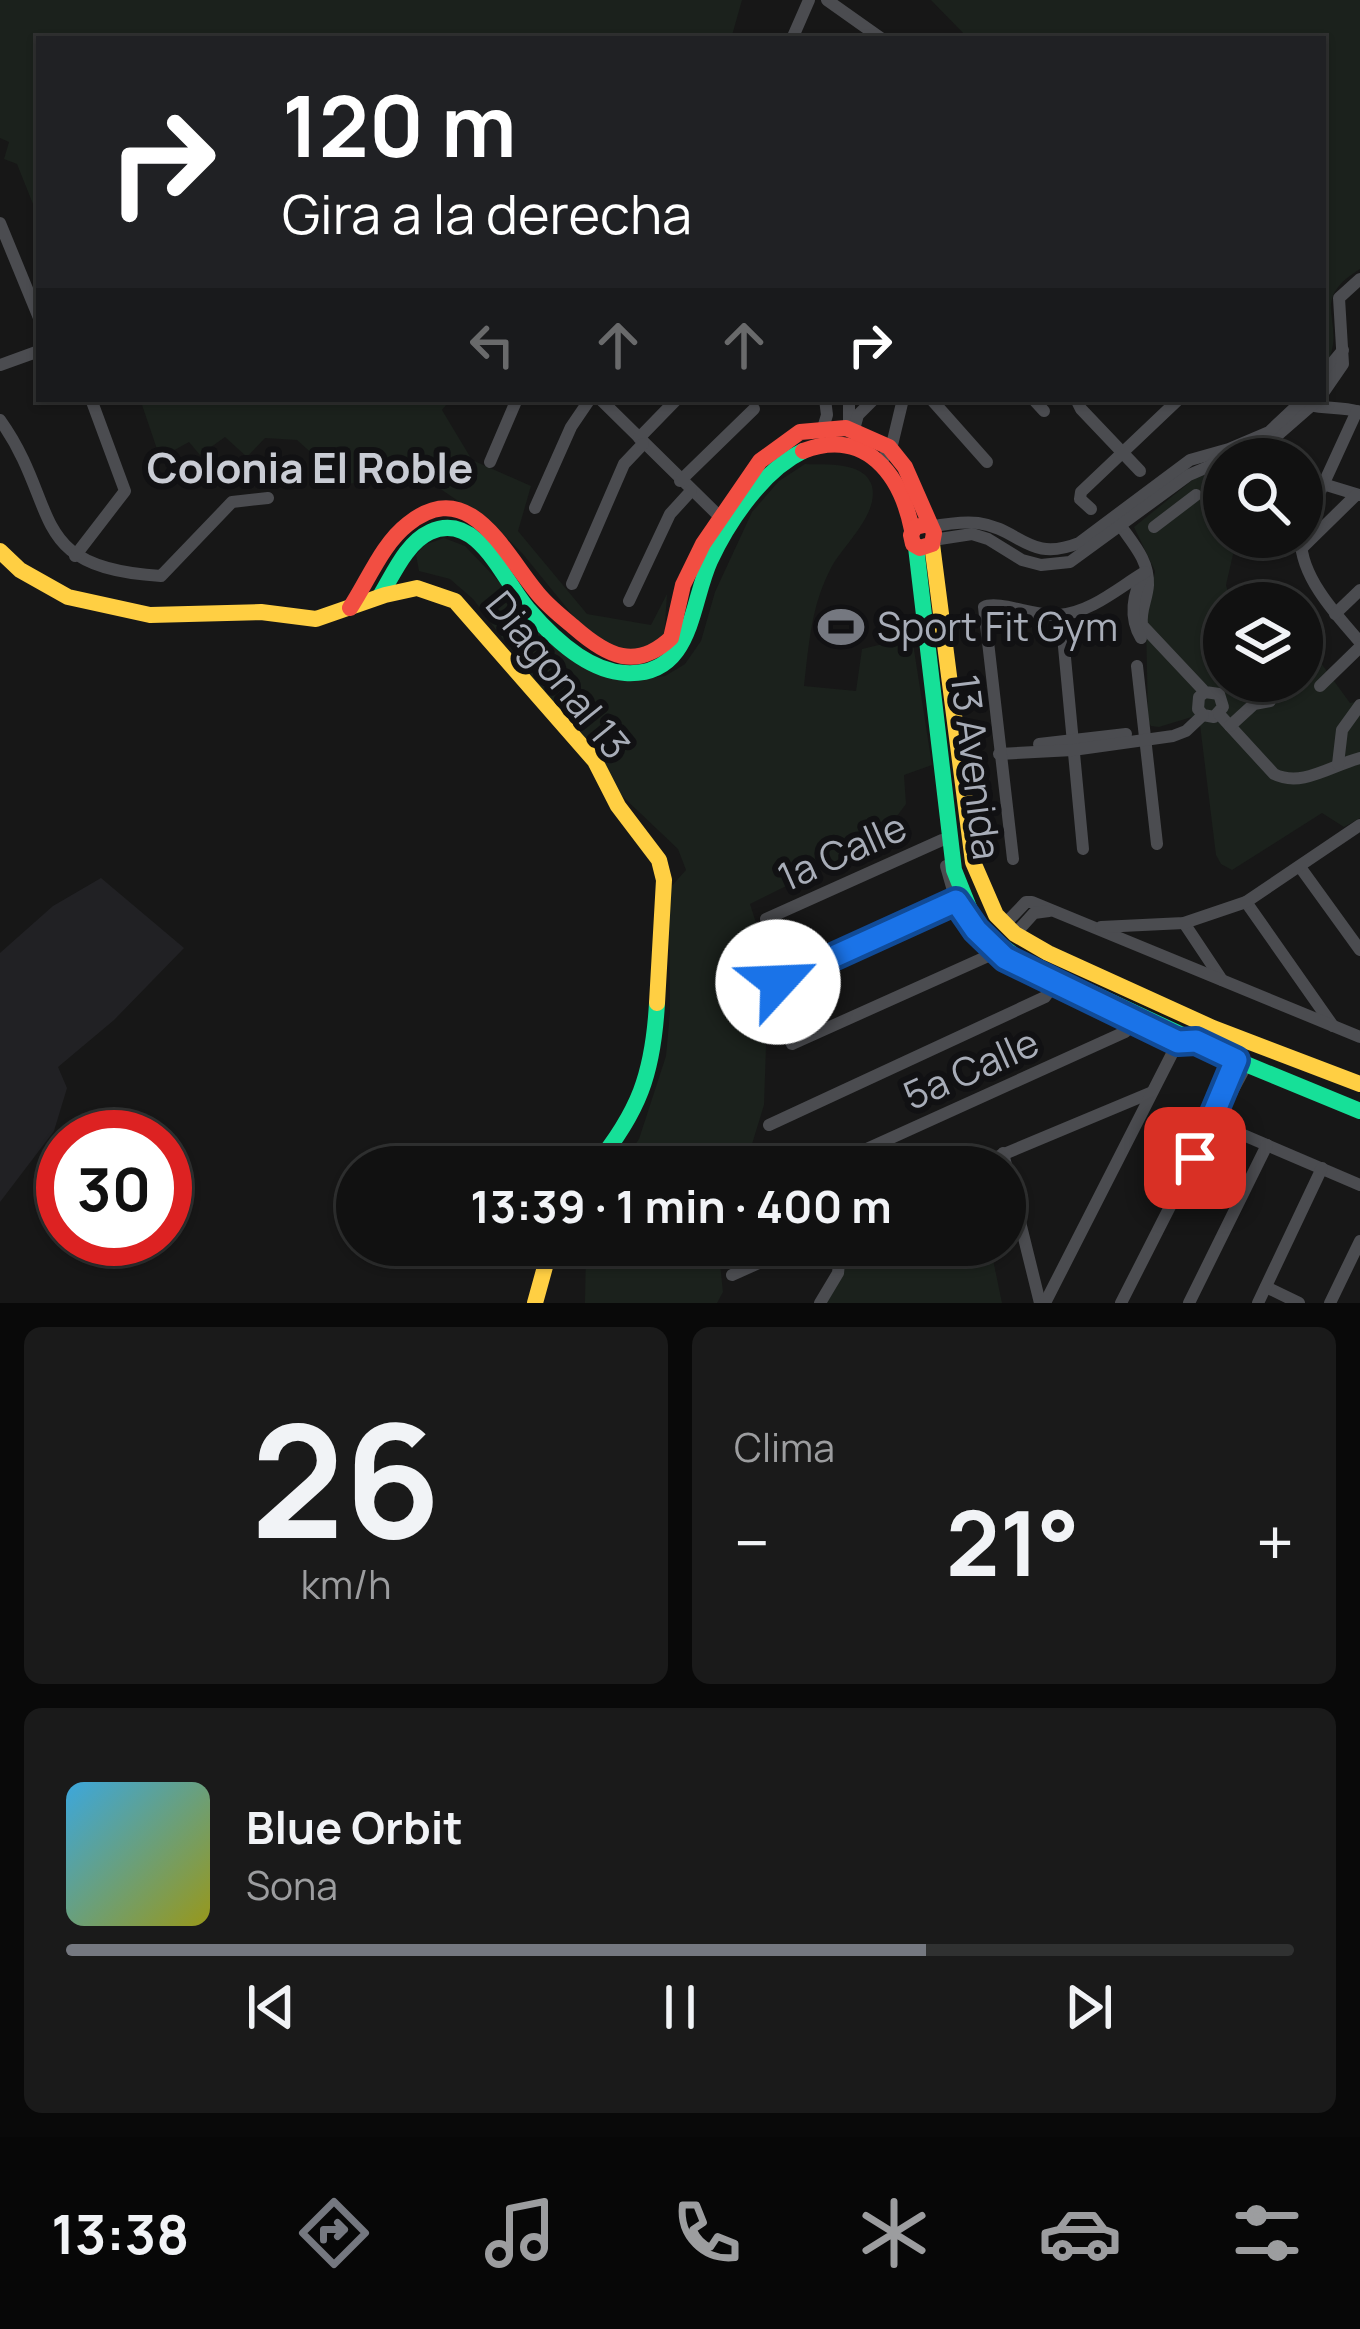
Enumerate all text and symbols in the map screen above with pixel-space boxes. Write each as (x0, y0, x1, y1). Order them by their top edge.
text: 120 m (282, 67, 516, 182)
icon: right (84, 84, 240, 240)
text: Gira a la derecha (282, 176, 692, 250)
icon: left (459, 312, 525, 378)
icon: ahead (585, 312, 651, 378)
icon: ahead (711, 312, 777, 378)
icon: right (837, 312, 903, 378)
district label: Colonia El Roble (147, 438, 473, 496)
map controls (1203, 438, 1323, 702)
button: search (1203, 438, 1323, 558)
street label: Diagonal 13 (474, 579, 643, 770)
button: layers (1203, 582, 1323, 702)
place label: Sport Fit Gym (877, 599, 1118, 653)
sports icon: Sport Fit Gym (816, 602, 866, 652)
street label: 13 Avenida (939, 671, 1015, 862)
street label: 1a Calle (769, 799, 914, 903)
position arrow (715, 919, 841, 1045)
street label: 5a Calle (894, 1014, 1047, 1122)
pin (1144, 1107, 1246, 1209)
speed limit sign: 30 (36, 1110, 192, 1266)
icon: arrive (1162, 1125, 1228, 1191)
text: 13:39 · 1 min · 400 m (470, 1175, 892, 1237)
text: 26 (251, 1372, 441, 1585)
text: Clima (734, 1420, 835, 1474)
text: 21° (946, 1480, 1080, 1603)
text: − (734, 1497, 770, 1587)
text: + (1256, 1497, 1294, 1587)
text: km/h (301, 1557, 391, 1611)
text: Blue Orbit (246, 1796, 463, 1858)
text: Sona (246, 1858, 338, 1912)
icon: previous (238, 1974, 304, 2040)
icon: pause (647, 1974, 713, 2040)
icon: next (1056, 1974, 1122, 2040)
icon: directions (292, 2191, 376, 2275)
icon: music (478, 2191, 562, 2275)
icon: phone (665, 2191, 749, 2275)
icon: climate (852, 2191, 936, 2275)
icon: car (1038, 2191, 1122, 2275)
icon: filters (1225, 2191, 1309, 2275)
text: 13:38 (51, 2196, 189, 2270)

